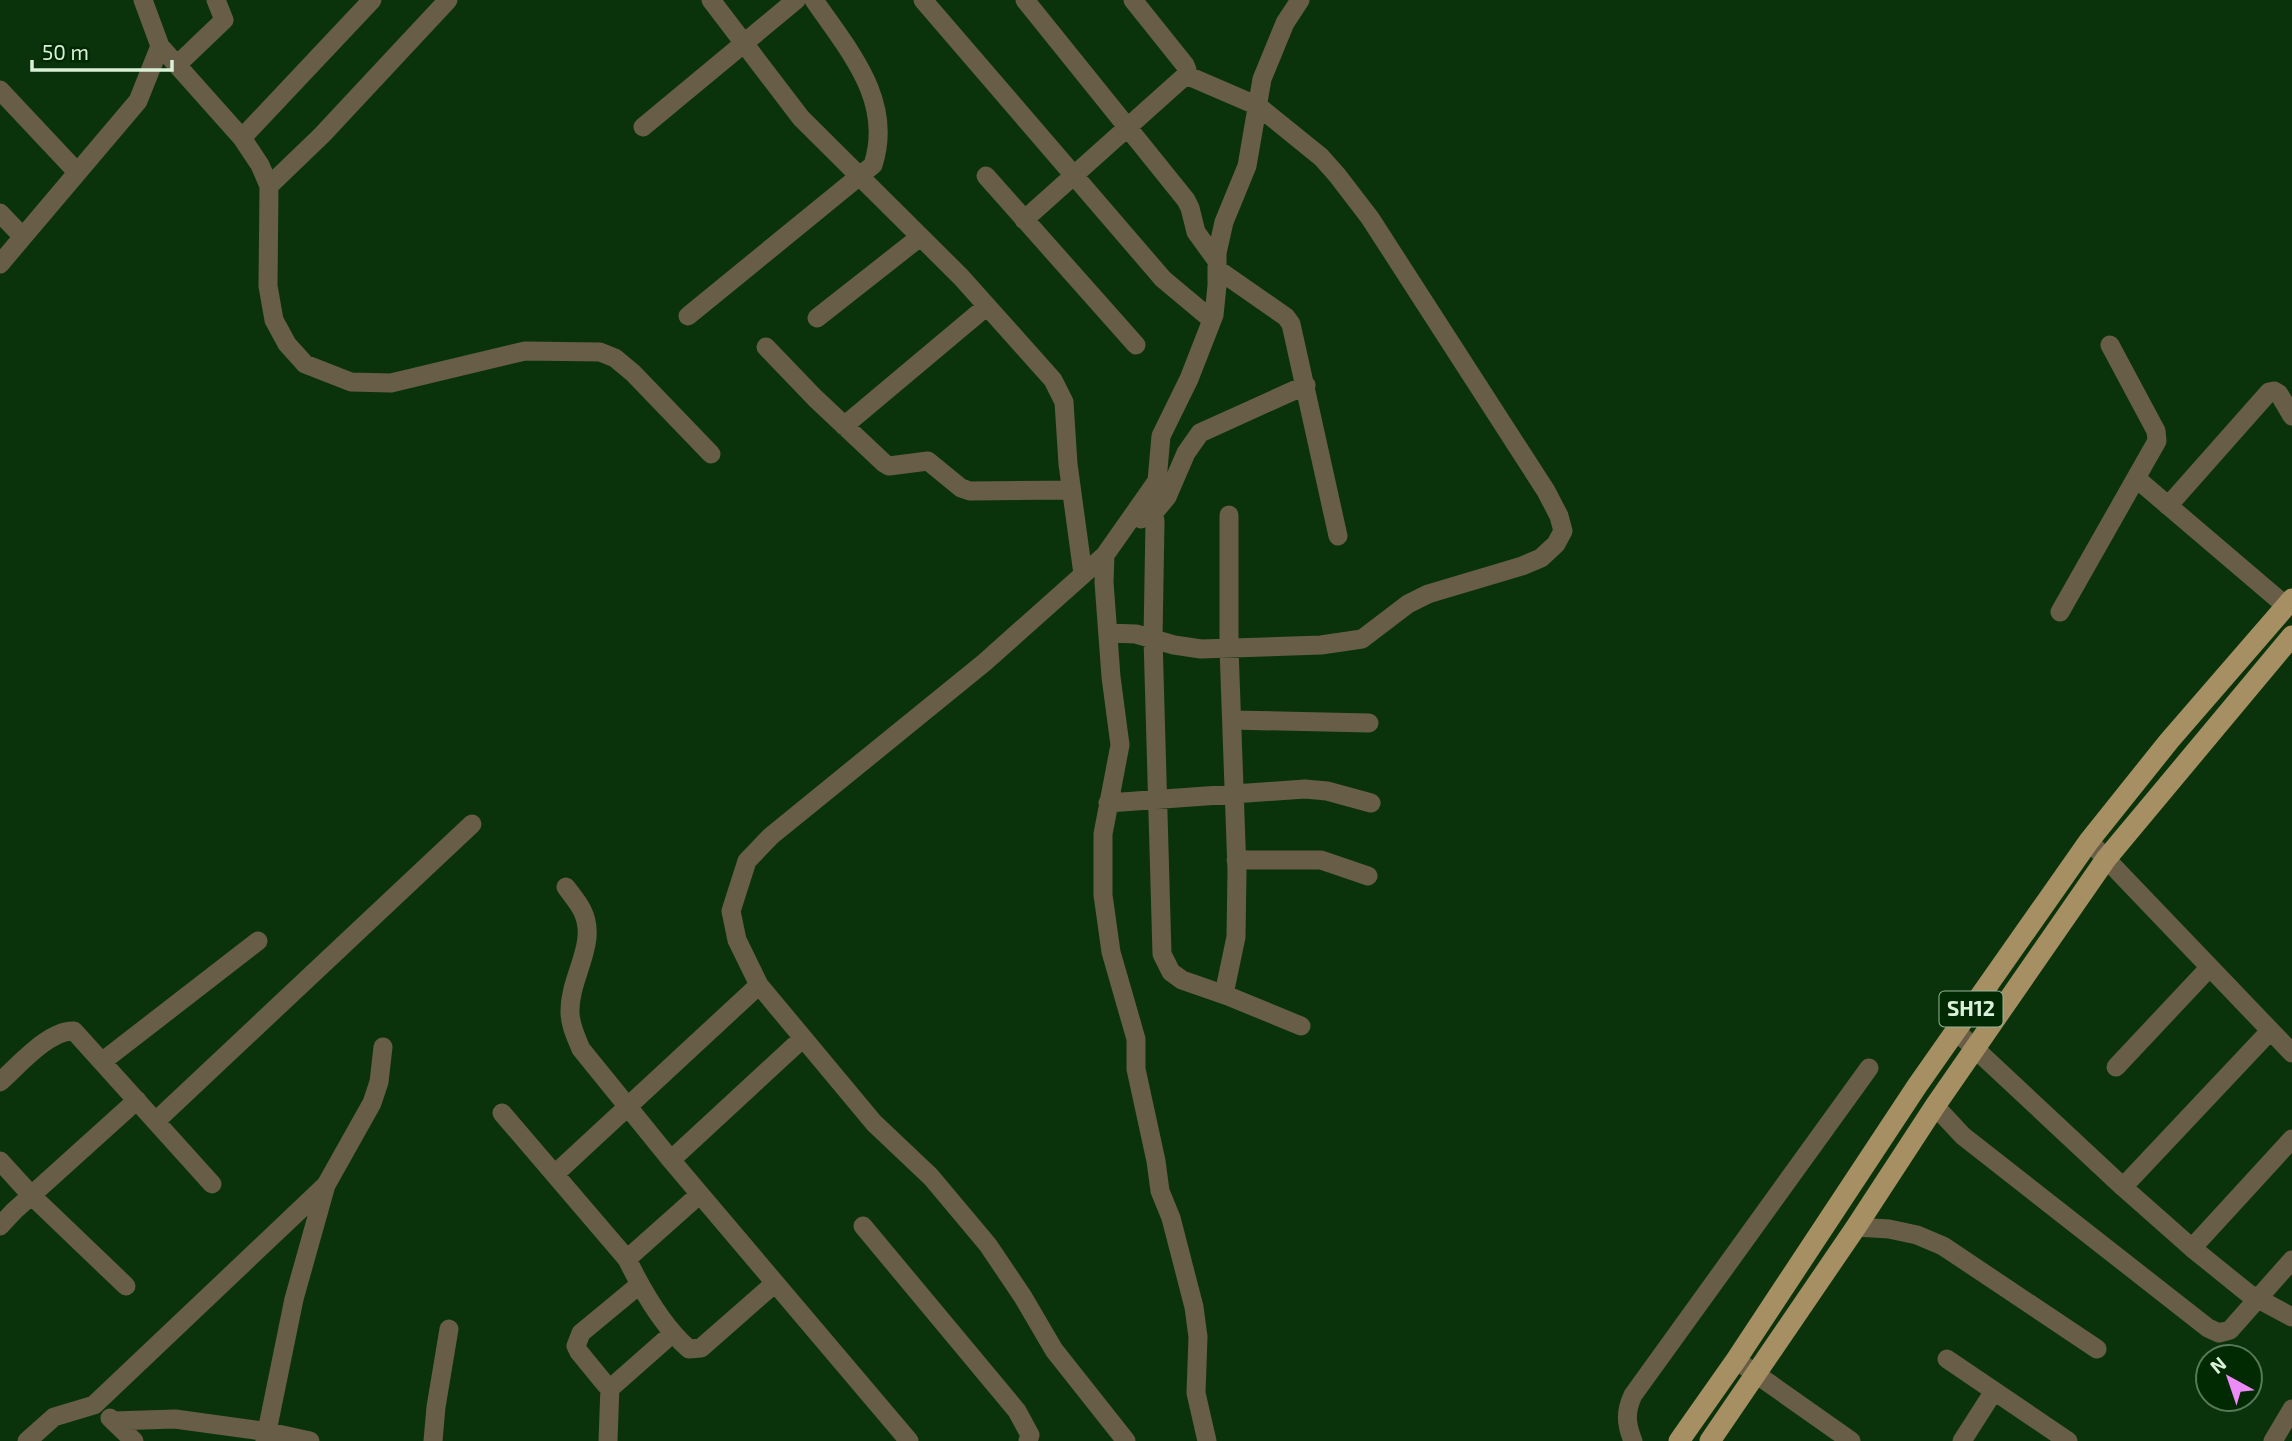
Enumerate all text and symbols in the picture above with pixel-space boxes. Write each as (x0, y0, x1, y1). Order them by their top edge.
scale bar (32, 28, 172, 72)
text: 50 m (42, 39, 89, 64)
road number: SH12 (1940, 992, 2002, 1026)
north arrow (2194, 1343, 2264, 1413)
text: N (2205, 1351, 2230, 1378)

